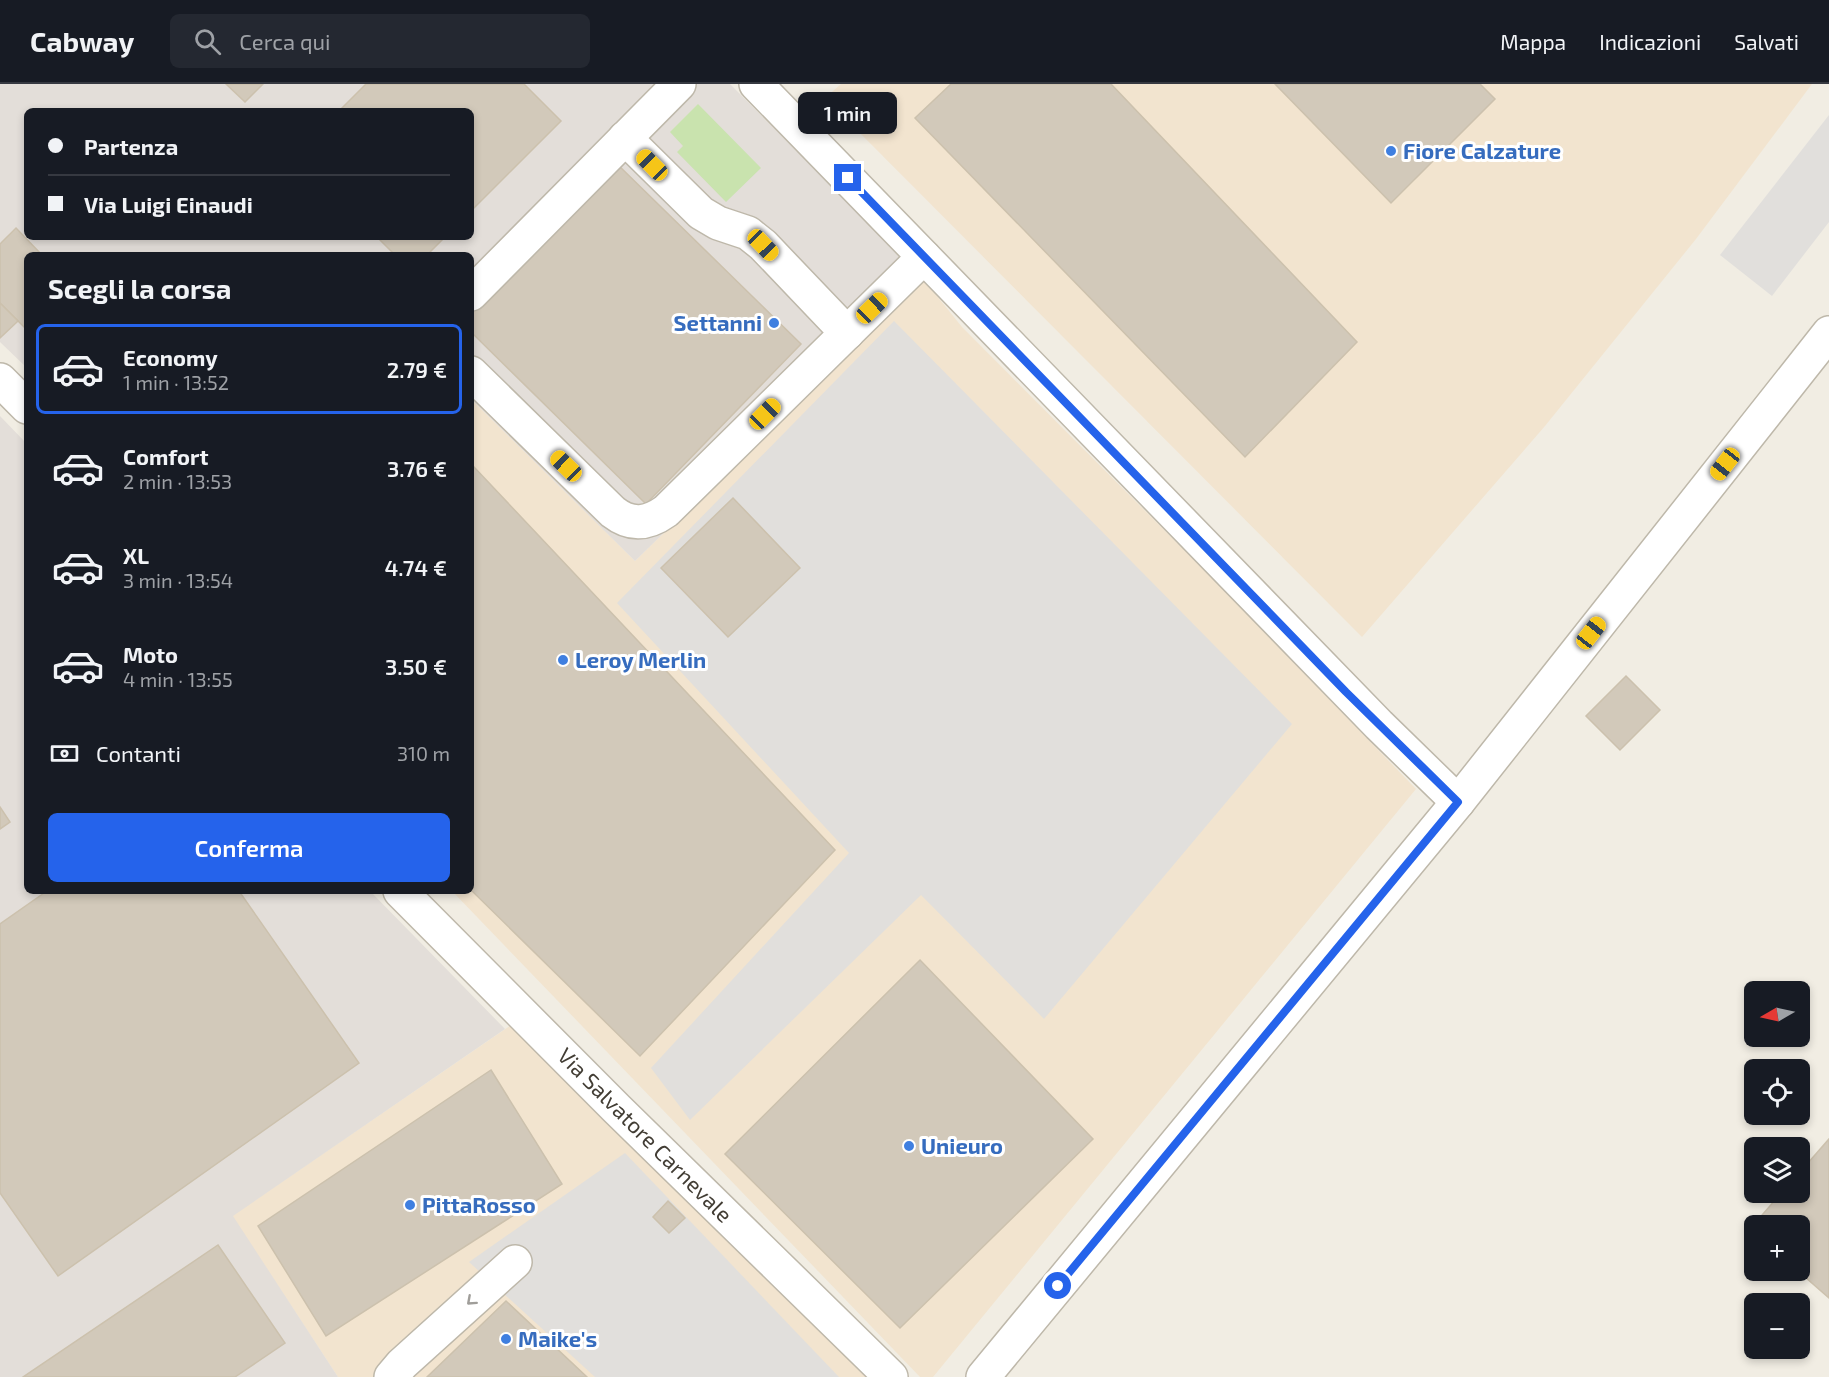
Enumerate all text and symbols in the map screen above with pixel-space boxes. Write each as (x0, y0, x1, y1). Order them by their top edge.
search box (170, 14, 590, 68)
text: Cabway (30, 24, 134, 58)
icon: search (191, 25, 224, 58)
text: Cerca qui (239, 28, 330, 54)
text: Mappa (1500, 29, 1566, 54)
text: Indicazioni (1599, 29, 1701, 54)
text: Salvati (1734, 29, 1799, 54)
callout: 1 min (798, 91, 898, 133)
text: 1 min (824, 101, 871, 125)
text: Partenza (84, 133, 178, 159)
place label: Fiore Calzature (1403, 137, 1561, 163)
marker: Fiore Calzature (1384, 144, 1398, 158)
car (633, 146, 671, 184)
route end (834, 164, 861, 191)
text: Via Luigi Einaudi (84, 191, 253, 217)
car (744, 226, 782, 264)
text: Scegli la corsa (48, 272, 231, 304)
car (853, 289, 891, 327)
place label: Settanni (674, 309, 762, 335)
marker: Settanni (767, 316, 781, 330)
icon: car (51, 342, 105, 396)
text: Economy (123, 344, 218, 370)
text: 2.79 € (387, 356, 447, 382)
text: 1 min · 13:52 (123, 370, 229, 394)
car (746, 395, 784, 433)
icon: car (51, 441, 105, 495)
text: Comfort (123, 443, 208, 469)
car (1707, 444, 1743, 484)
car (547, 447, 585, 485)
text: 3.76 € (387, 455, 447, 481)
text: 2 min · 13:53 (123, 469, 232, 493)
icon: car (51, 540, 105, 594)
text: XL (123, 542, 149, 568)
text: 4.74 € (385, 554, 447, 580)
text: 3 min · 13:54 (123, 568, 233, 592)
car (1573, 613, 1609, 653)
icon: car (51, 639, 105, 693)
text: Moto (123, 641, 178, 667)
place label: Leroy Merlin (575, 646, 706, 673)
text: 3.50 € (385, 653, 447, 679)
marker: Leroy Merlin (556, 653, 570, 667)
text: 4 min · 13:55 (123, 667, 233, 691)
icon: cash (48, 737, 81, 770)
text: Contanti (96, 740, 181, 766)
text: 310 m (397, 741, 450, 765)
button: Conferma (48, 813, 450, 882)
north arrow (1744, 981, 1810, 1047)
map controls (1744, 981, 1810, 1359)
street label: Via Salvatore Carnevale (553, 1042, 738, 1227)
button: locate (1744, 1059, 1810, 1125)
place label: Unieuro (921, 1132, 1003, 1158)
button: layers (1744, 1137, 1810, 1203)
marker: Unieuro (902, 1139, 916, 1153)
place label: PittaRosso (422, 1191, 536, 1217)
marker: PittaRosso (403, 1198, 417, 1212)
button: + (1744, 1215, 1810, 1281)
route start (1044, 1272, 1071, 1299)
button: − (1744, 1293, 1810, 1359)
one-way arrow (468, 1294, 478, 1305)
place label: Maike's (518, 1325, 597, 1351)
marker: Maike's (499, 1332, 513, 1346)

